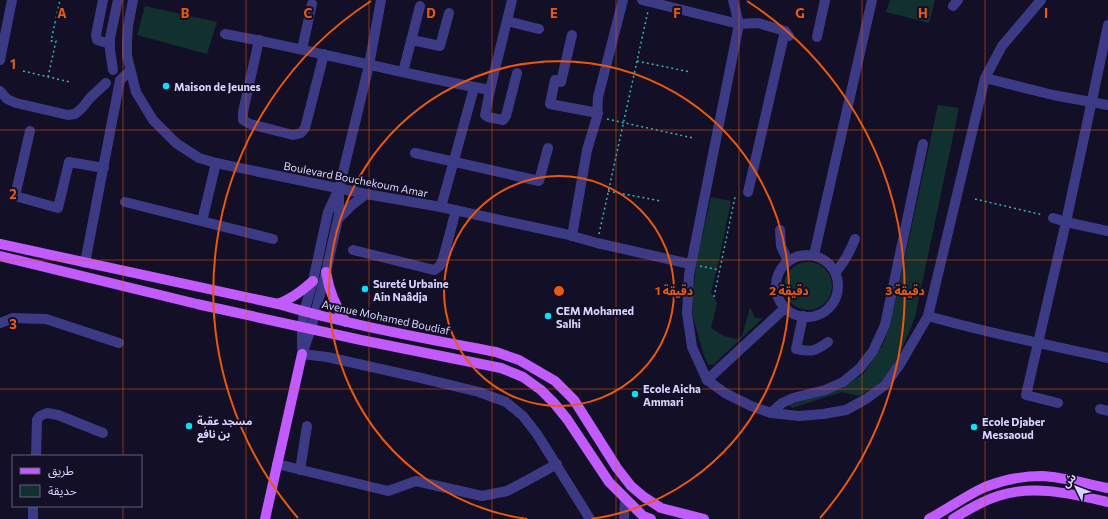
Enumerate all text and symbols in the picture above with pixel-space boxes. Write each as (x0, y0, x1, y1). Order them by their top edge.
text: A (57, 5, 67, 21)
text: B (181, 5, 190, 21)
text: C (304, 5, 313, 21)
text: D (426, 5, 436, 21)
text: E (550, 5, 558, 21)
text: F (673, 5, 681, 21)
text: G (795, 5, 805, 21)
text: H (918, 5, 928, 21)
text: I (1044, 5, 1048, 21)
text: 1 (10, 56, 16, 72)
place label: Maison de Jeunes (174, 80, 261, 94)
marker: Maison de Jeunes (161, 81, 171, 91)
street label: Boulevard Bouchekoum Amar (283, 159, 430, 200)
text: 2 (9, 186, 17, 202)
place label: Sureté Urbaine Ain Naâdja (373, 277, 449, 303)
text: 1 دقيقة (655, 283, 693, 298)
text: 2 دقيقة (769, 283, 809, 298)
text: 3 دقيقة (885, 283, 925, 298)
marker: Sureté Urbaine Ain Naâdja (360, 284, 370, 294)
centre of rings (552, 284, 566, 298)
street label: Avenue Mohamed Boudiaf (321, 297, 452, 337)
place label: CEM Mohamed Salhi (556, 304, 634, 330)
marker: CEM Mohamed Salhi (543, 311, 553, 321)
text: 3 (9, 316, 17, 332)
place label: Ecole Aicha Ammari (643, 382, 701, 408)
marker: Ecole Aicha Ammari (630, 389, 640, 399)
place label: مسجد عقبة بن نافع (197, 414, 252, 443)
place label: Ecole Djaber Messaoud (982, 415, 1046, 441)
marker: مسجد عقبة بن نافع (184, 421, 194, 431)
marker: Ecole Djaber Messaoud (969, 422, 979, 432)
legend (12, 455, 142, 507)
text: طريق (48, 463, 74, 479)
north arrow (1056, 467, 1096, 507)
text: ش (1058, 470, 1079, 490)
text: حديقة (48, 483, 77, 498)

